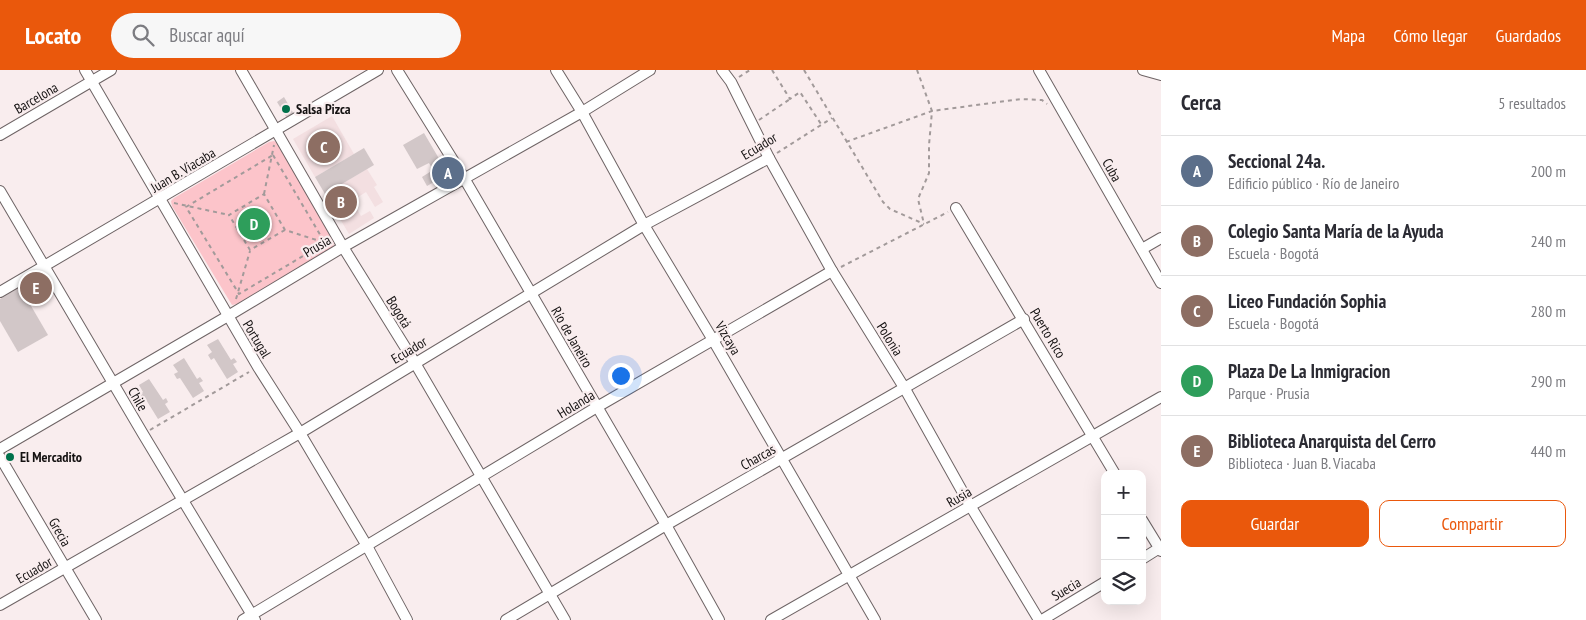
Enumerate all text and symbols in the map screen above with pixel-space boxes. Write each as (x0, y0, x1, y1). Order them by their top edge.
search box (111, 13, 461, 58)
text: Locato (25, 20, 81, 51)
icon: search (129, 21, 157, 49)
text: Buscar aquí (169, 23, 245, 47)
text: Mapa (1331, 24, 1365, 47)
text: Cómo llegar (1393, 24, 1468, 47)
text: Guardados (1496, 24, 1561, 47)
street label: Barcelona (11, 78, 61, 118)
text: Cerca (1181, 89, 1221, 116)
text: 5 resultados (1498, 93, 1566, 113)
place label: Salsa Pizca (296, 100, 351, 118)
marker: Salsa Pizca (280, 103, 292, 115)
pin: C (308, 128, 340, 166)
street label: Ecuador (738, 128, 780, 164)
street label: Juan B. Viacaba (147, 144, 219, 197)
text: Seccional 24a. (1228, 149, 1325, 173)
pin: A (432, 154, 464, 192)
street label: Cuba (1098, 155, 1126, 185)
text: A (1193, 161, 1201, 181)
text: 200 m (1531, 161, 1566, 181)
text: Edificio público · Río de Janeiro (1228, 173, 1399, 193)
pin: B (325, 183, 357, 221)
pin: D (238, 205, 270, 243)
text: Colegio Santa María de la Ayuda (1228, 219, 1444, 243)
street label: Prusia (300, 231, 334, 261)
text: B (1193, 231, 1201, 251)
text: 240 m (1531, 231, 1566, 251)
text: Escuela · Bogotá (1228, 243, 1319, 263)
pin: E (20, 269, 52, 307)
text: Liceo Fundación Sophia (1228, 289, 1386, 313)
street label: Bogotá (382, 293, 416, 331)
text: C (1193, 301, 1201, 321)
text: 280 m (1531, 301, 1566, 321)
street label: Río de Janeiro (547, 303, 597, 371)
street label: Puerto Rico (1026, 305, 1070, 361)
text: Escuela · Bogotá (1228, 313, 1319, 333)
street label: Portugal (239, 317, 276, 362)
street label: Vizcaya (711, 317, 745, 358)
street label: Polonia (873, 319, 907, 359)
street label: Ecuador (388, 332, 430, 368)
text: Plaza De La Inmigracion (1228, 359, 1390, 383)
your location (608, 363, 634, 389)
text: D (1193, 371, 1201, 391)
text: 290 m (1531, 371, 1566, 391)
text: Parque · Prusia (1228, 383, 1310, 403)
street label: Chile (124, 384, 152, 414)
street label: Holanda (554, 386, 598, 422)
text: Biblioteca Anarquista del Cerro (1228, 429, 1436, 453)
street label: Charcas (737, 440, 779, 474)
text: E (1194, 441, 1200, 461)
text: 440 m (1531, 441, 1566, 461)
place label: El Mercadito (20, 448, 82, 466)
marker: El Mercadito (4, 451, 16, 463)
text: Biblioteca · Juan B. Viacaba (1228, 453, 1376, 473)
map controls (1101, 470, 1146, 605)
button: + (1101, 470, 1146, 515)
street label: Rusia (943, 483, 975, 511)
button: Guardar (1181, 500, 1369, 547)
button: Compartir (1379, 500, 1566, 547)
street label: Grecia (45, 514, 75, 550)
button: − (1101, 515, 1146, 560)
street label: Ecuador (13, 552, 55, 587)
button: layers (1101, 560, 1146, 605)
street label: Suecia (1048, 573, 1084, 605)

